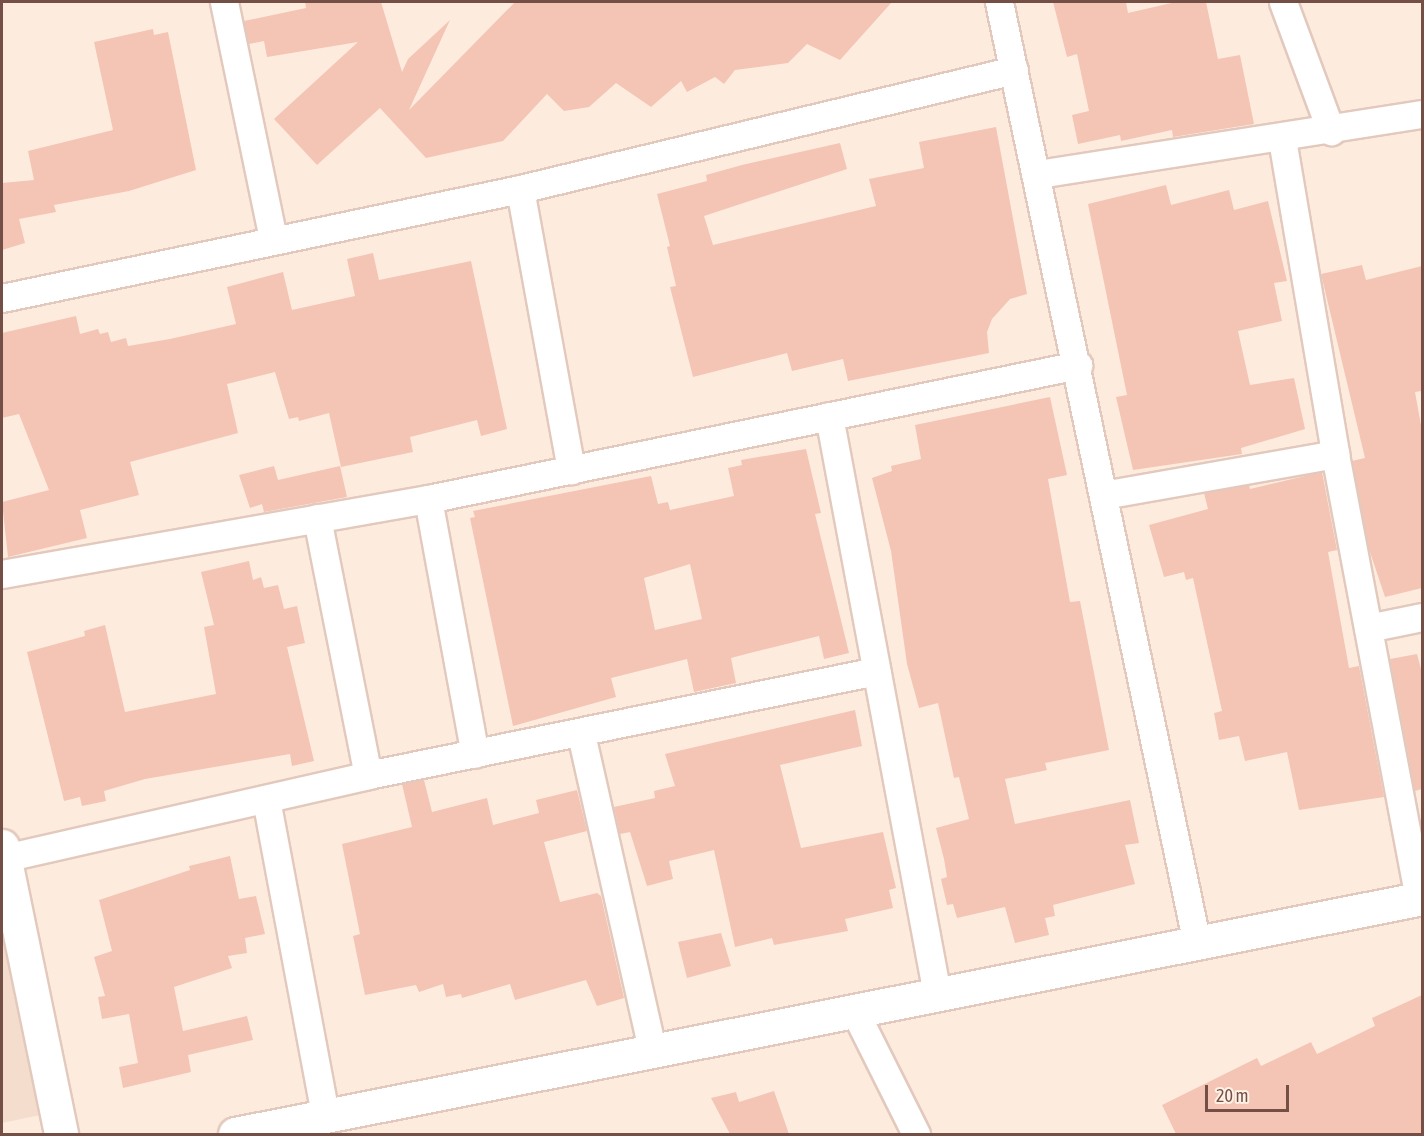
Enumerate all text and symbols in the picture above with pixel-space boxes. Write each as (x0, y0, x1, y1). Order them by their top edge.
scale bar (1208, 1073, 1292, 1111)
text: 20 m (1216, 1085, 1248, 1106)

